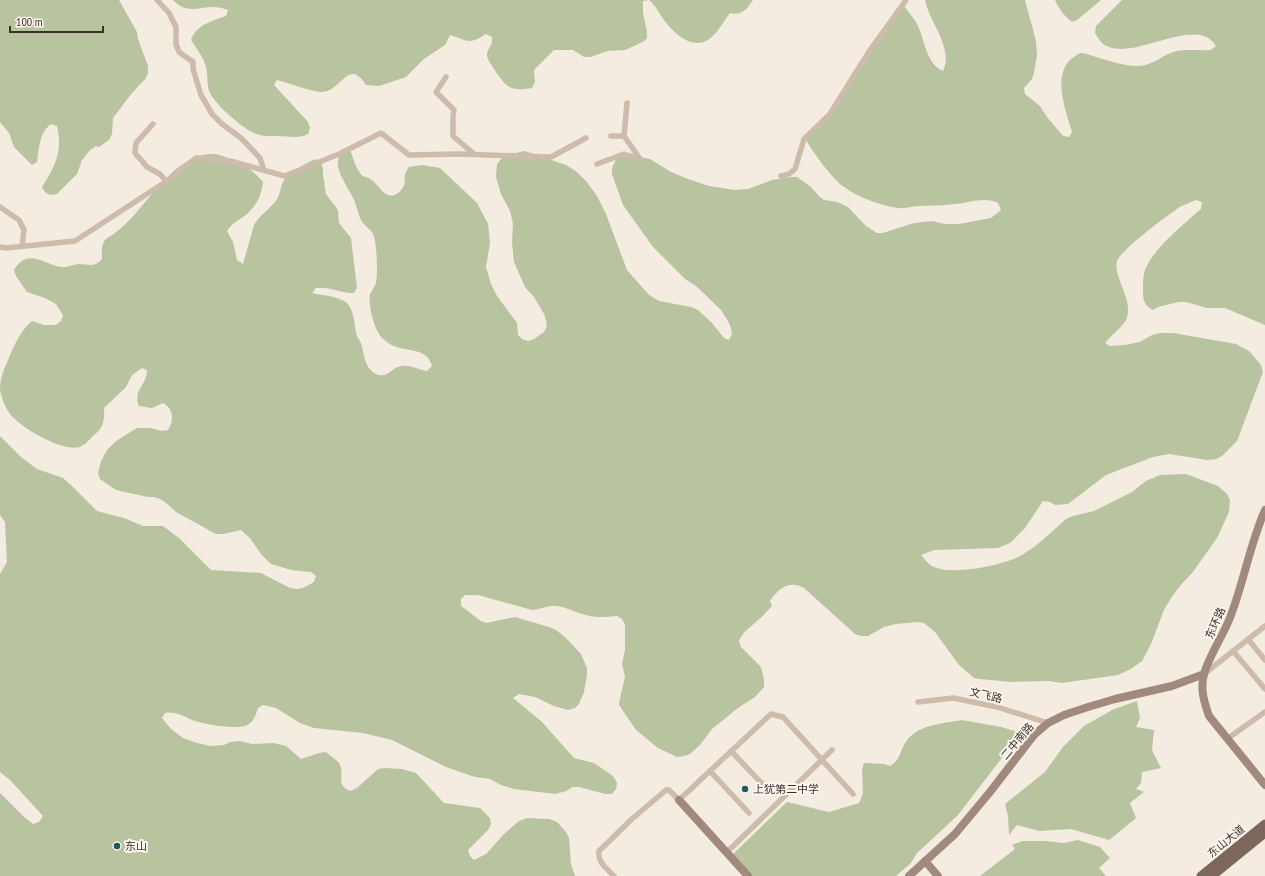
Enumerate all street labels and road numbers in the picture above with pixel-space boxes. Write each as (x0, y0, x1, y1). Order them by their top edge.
street label: 东环路 (1202, 605, 1228, 641)
street label: 文飞路 (968, 684, 1004, 706)
street label: 二中南路 (997, 720, 1037, 762)
street label: 东山大道 (1204, 822, 1248, 860)

